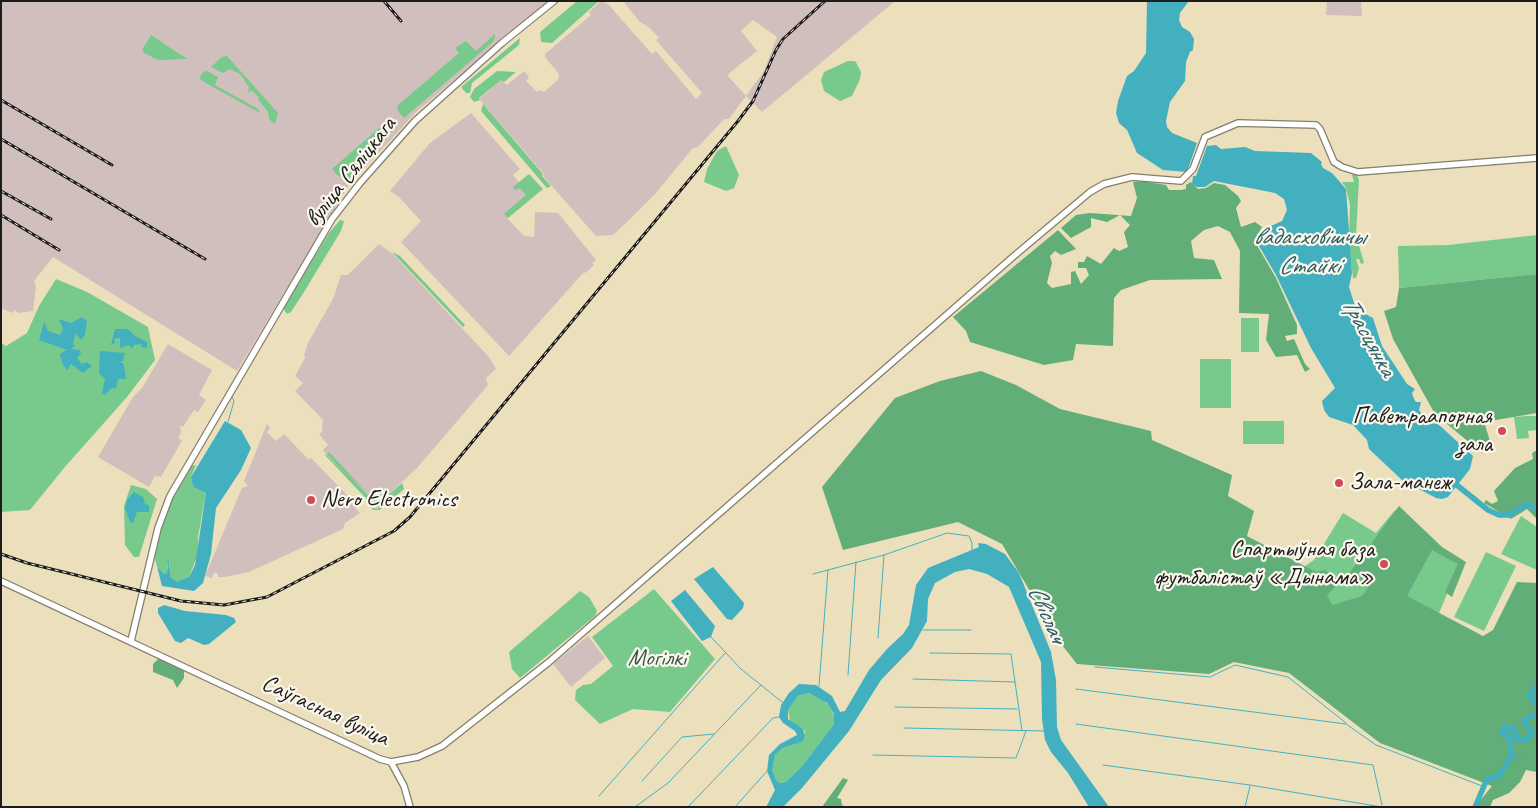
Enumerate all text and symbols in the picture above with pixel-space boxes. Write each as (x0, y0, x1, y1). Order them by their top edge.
street label: вуліца Сяліцкага (299, 111, 403, 233)
water label: вадасховішчы Стайкі (1253, 222, 1365, 281)
water label: Трасцянка (1334, 292, 1402, 382)
place label: Паветраапорная зала (1352, 403, 1492, 459)
marker: Паветраапорная зала (1496, 425, 1508, 437)
place label: Зала-манеж (1349, 469, 1450, 497)
marker: Зала-манеж (1333, 477, 1345, 489)
place label: Nero Electronics (321, 486, 457, 514)
marker: Nero Electronics (305, 494, 317, 506)
place label: Спартыўная база футбалістаў «Дынама» (1154, 536, 1374, 592)
marker: Спартыўная база футбалістаў «Дынама» (1378, 558, 1390, 570)
water label: Свіслач (1020, 581, 1072, 647)
park label: Могілкі (628, 645, 686, 673)
street label: Саўгасная вуліца (257, 669, 393, 753)

